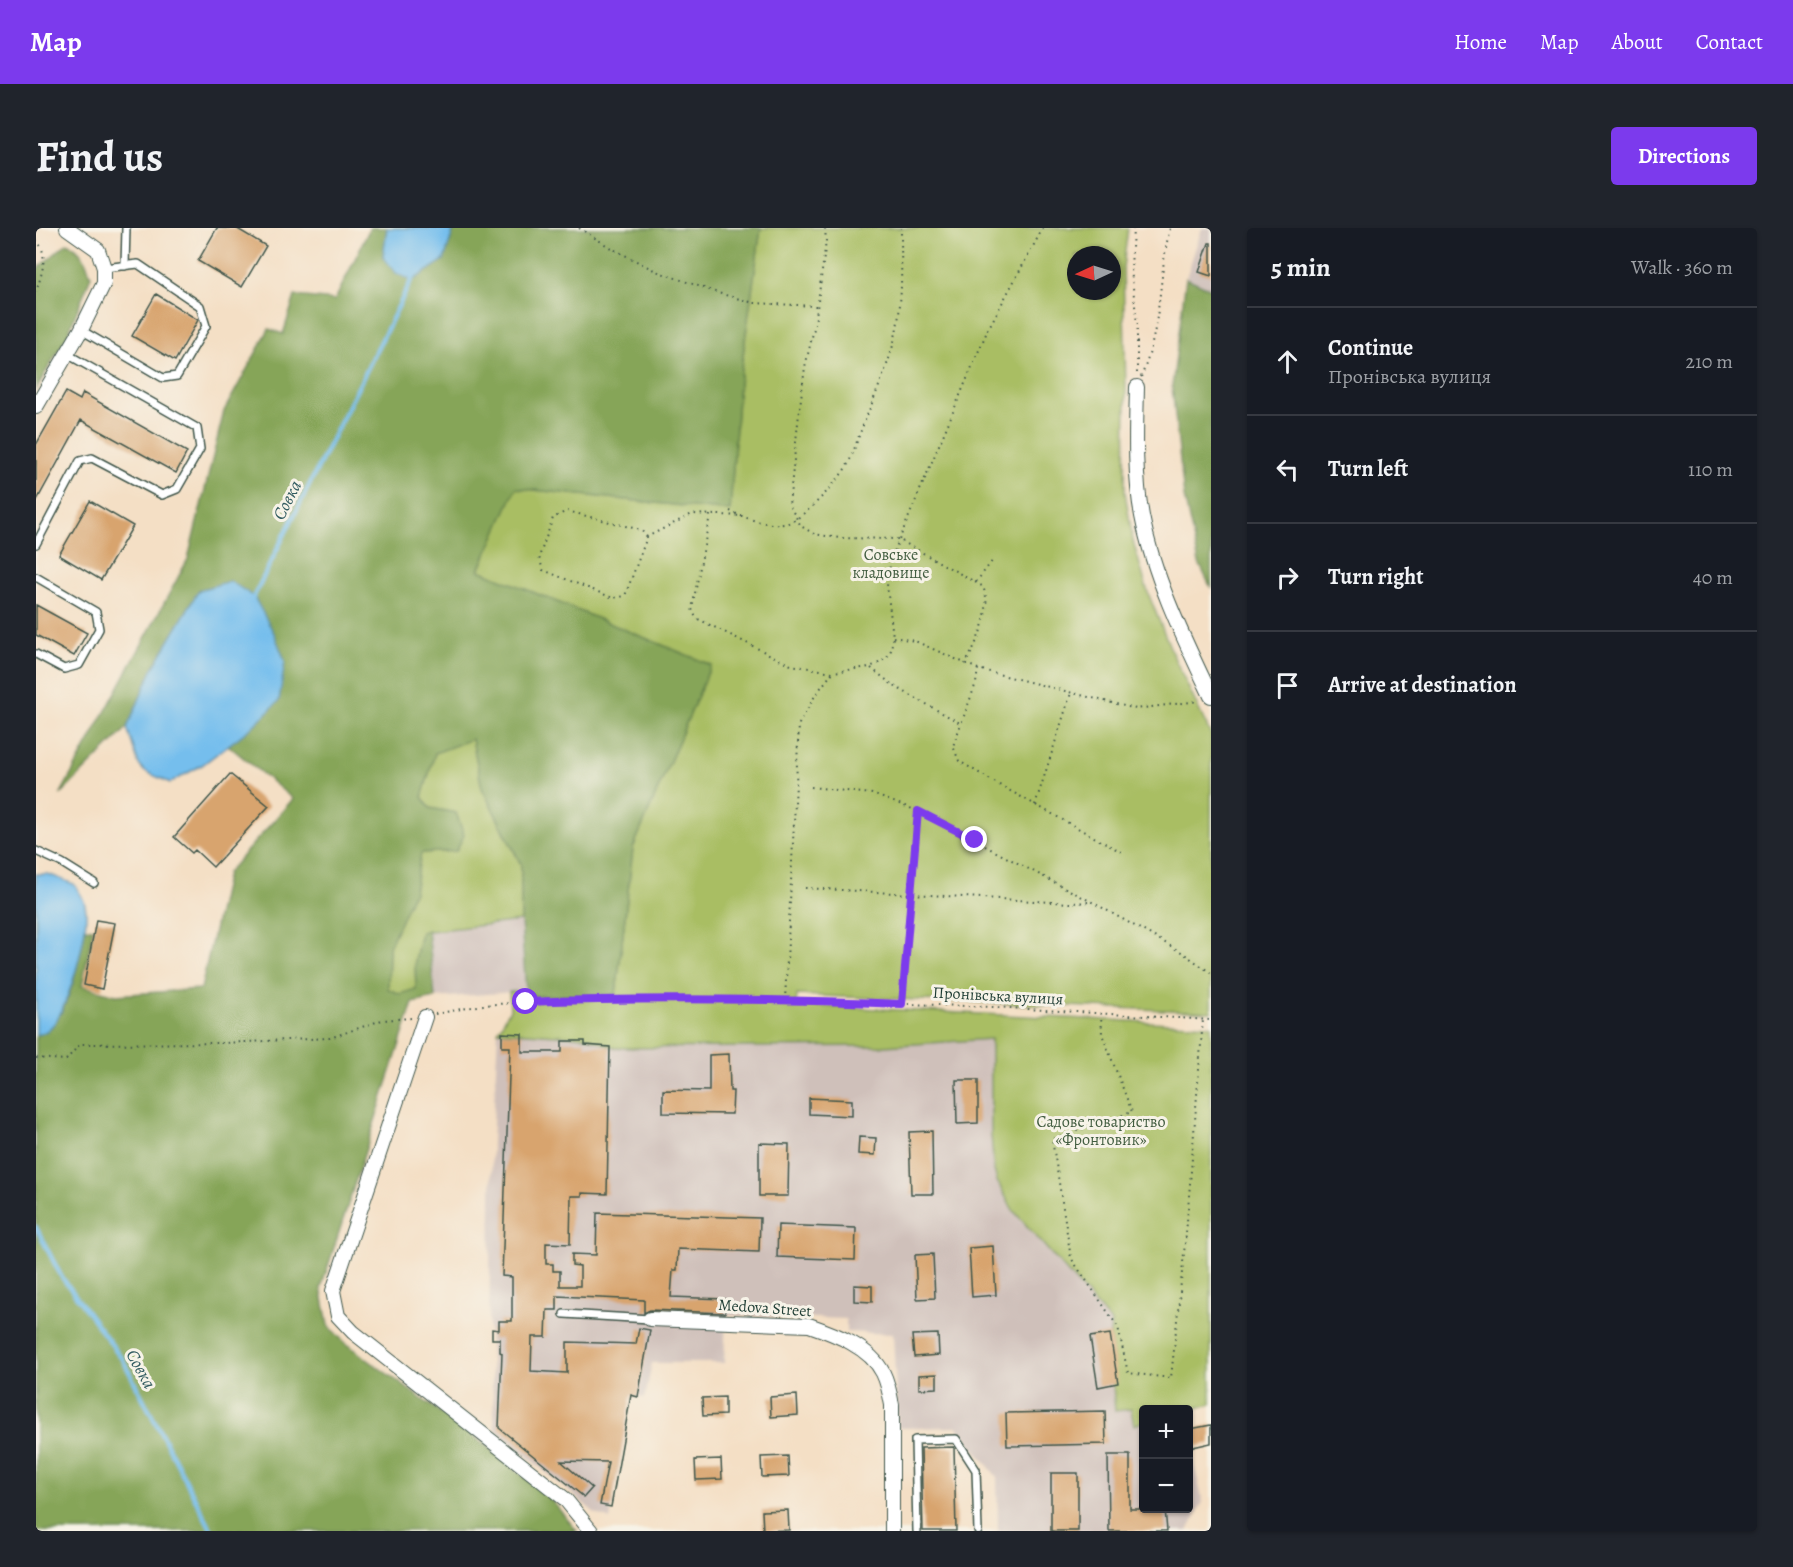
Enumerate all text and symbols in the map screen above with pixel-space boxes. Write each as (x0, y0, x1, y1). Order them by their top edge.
text: Map (30, 23, 82, 61)
text: Home (1454, 28, 1507, 56)
text: Map (1540, 28, 1578, 56)
text: About (1611, 28, 1663, 56)
text: Contact (1696, 28, 1763, 56)
button: Directions (1611, 127, 1757, 185)
text: Find us (36, 128, 163, 185)
north arrow (1067, 246, 1121, 300)
text: 5 min (1271, 250, 1331, 285)
text: Walk · 360 m (1631, 254, 1733, 281)
text: Continue (1328, 333, 1413, 363)
icon: ahead (1271, 345, 1304, 378)
text: 210 m (1685, 348, 1733, 375)
text: Пронівська вулиця (1328, 363, 1491, 390)
icon: left (1271, 453, 1304, 486)
text: Turn left (1328, 454, 1408, 484)
text: 110 m (1688, 456, 1733, 483)
water label: Совка (267, 476, 307, 524)
park label: Совське кладовище (852, 544, 930, 584)
icon: right (1271, 561, 1304, 594)
text: Turn right (1328, 562, 1424, 592)
text: 40 m (1693, 564, 1733, 591)
icon: arrive (1271, 669, 1304, 702)
text: Arrive at destination (1328, 670, 1517, 700)
route end (961, 826, 987, 852)
street label: Пронівська вулиця (932, 982, 1064, 1010)
route start (512, 988, 538, 1014)
park label: Садове товариство «Фронтовик» (1036, 1111, 1166, 1151)
street label: Medova Street (718, 1294, 812, 1322)
water label: Совка (120, 1345, 162, 1393)
map controls (1139, 1405, 1193, 1513)
button: + (1139, 1405, 1193, 1459)
button: − (1139, 1459, 1193, 1513)

